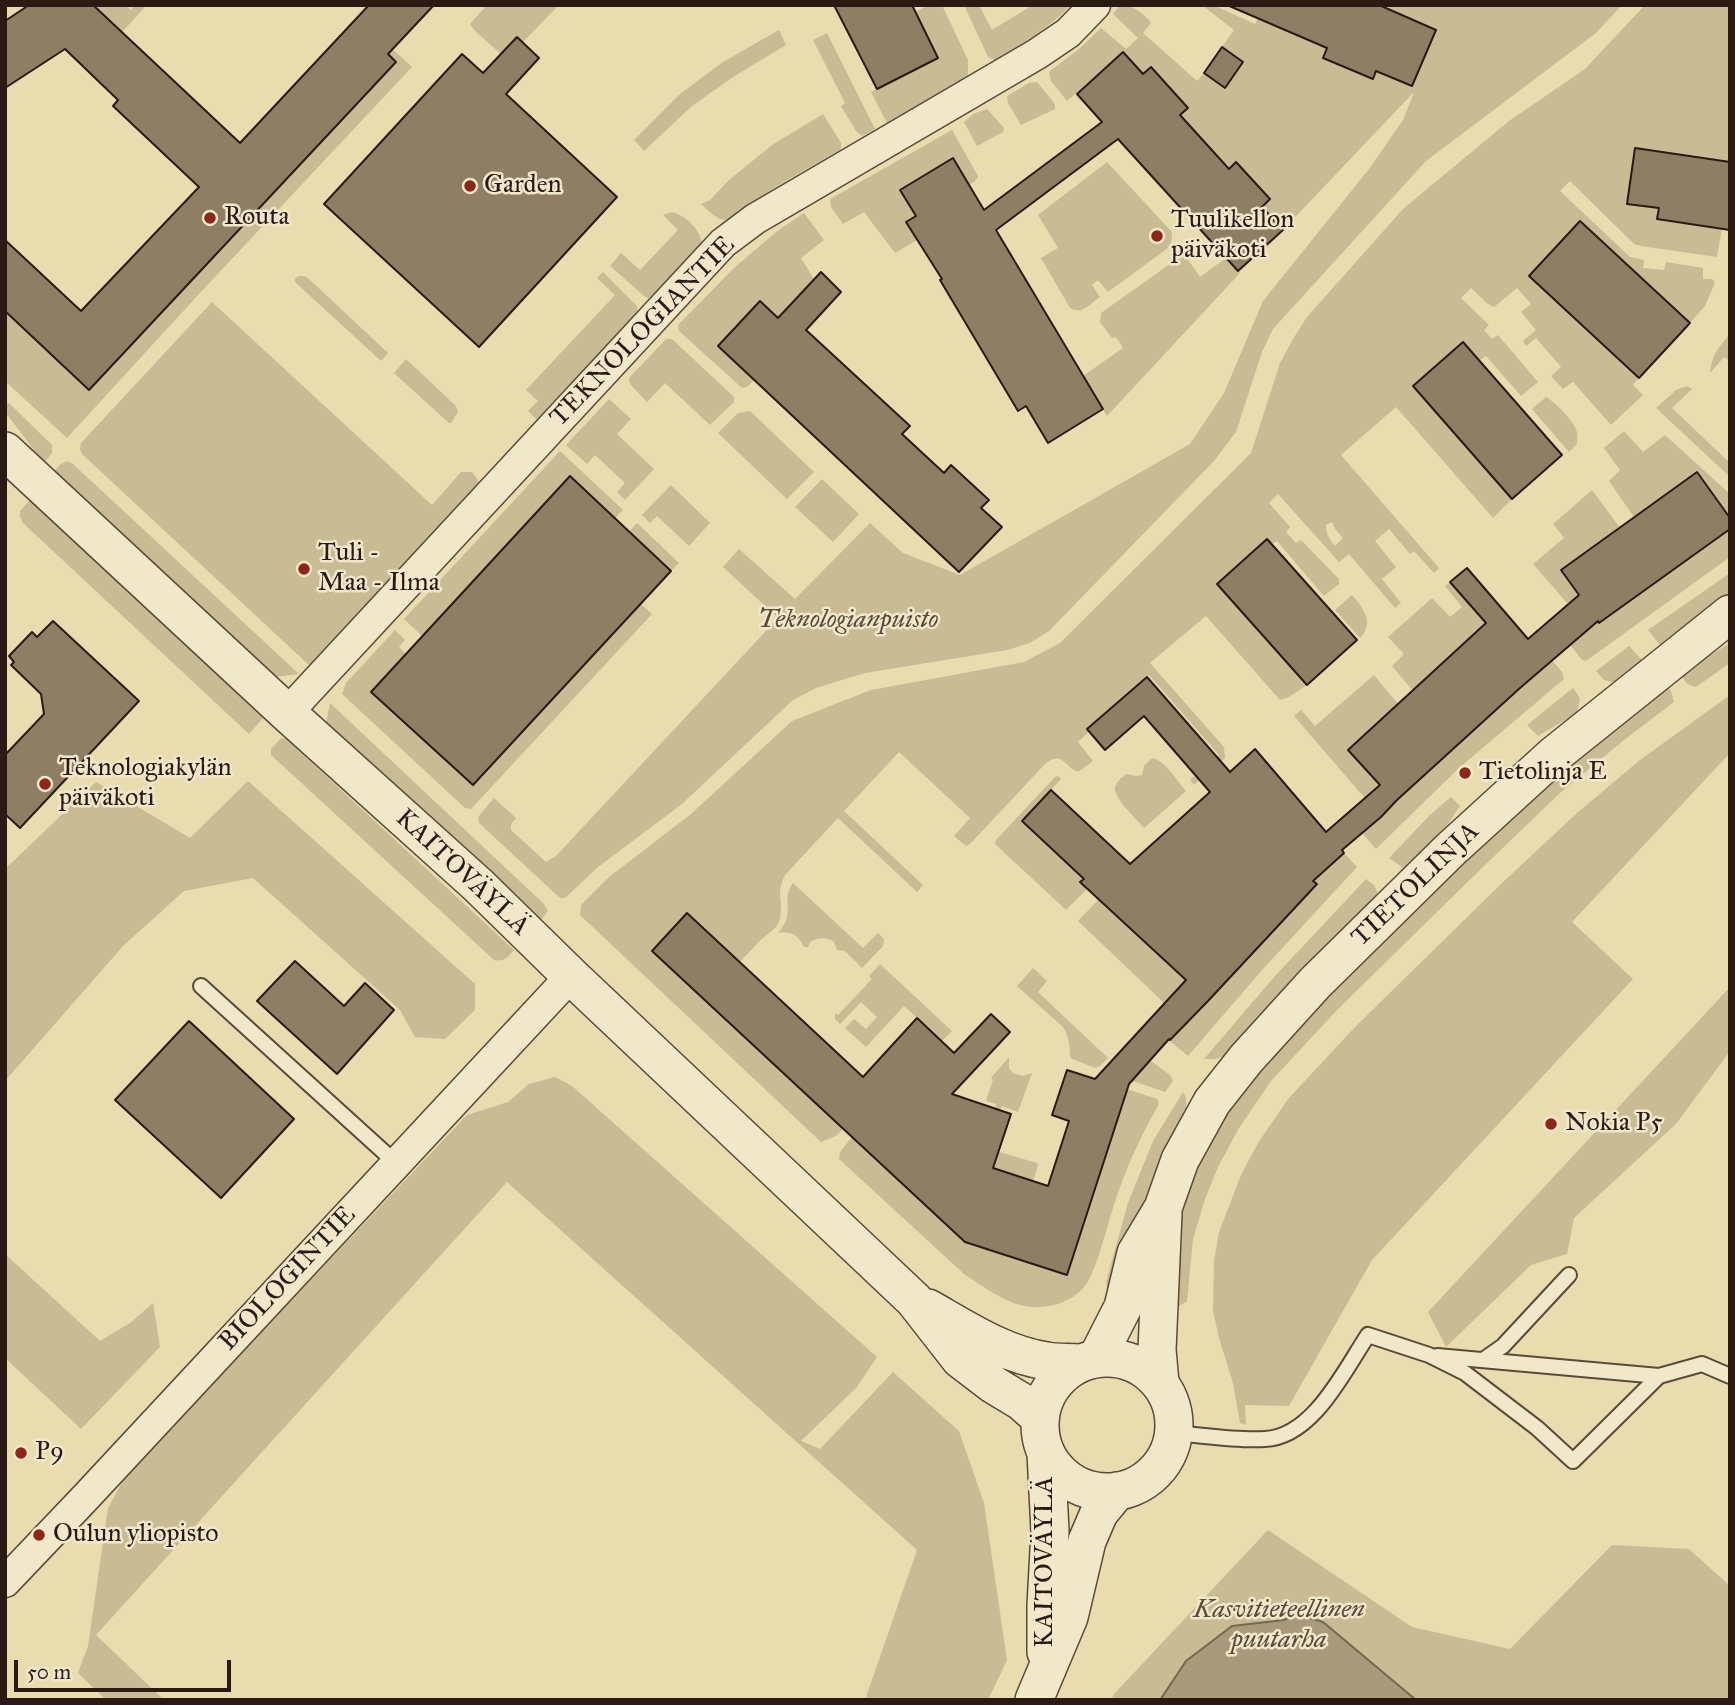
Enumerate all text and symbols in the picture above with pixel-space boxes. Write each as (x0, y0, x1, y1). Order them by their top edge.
place label: Garden (484, 170, 562, 202)
marker: Garden (462, 178, 478, 194)
place label: Routa (224, 202, 289, 234)
place label: Tuulikellon päiväkoti (1171, 205, 1294, 266)
marker: Routa (202, 210, 218, 226)
marker: Tuulikellon päiväkoti (1149, 228, 1165, 244)
street label: TEKNOLOGIANTIE (544, 230, 742, 434)
place label: Tuli - Maa - Ilma (318, 538, 440, 600)
marker: Tuli - Maa - Ilma (296, 561, 312, 577)
park label: Teknologianpuisto (758, 605, 938, 637)
place label: Teknologiakylän päiväkoti (59, 753, 231, 814)
place label: Tietolinja E (1479, 757, 1607, 789)
marker: Tietolinja E (1457, 765, 1473, 781)
marker: Teknologiakylän päiväkoti (37, 776, 53, 792)
street label: KAITOVÄYLÄ (389, 803, 535, 943)
street label: TIETOLINJA (1346, 816, 1486, 954)
place label: Nokia P5 (1565, 1108, 1663, 1140)
marker: Nokia P5 (1543, 1116, 1559, 1132)
street label: BIOLOGINTIE (213, 1200, 363, 1358)
place label: P9 (35, 1437, 64, 1469)
marker: P9 (13, 1445, 29, 1461)
street label: KAITOVÄYLÄ (1030, 1476, 1062, 1648)
place label: Oulun yliopisto (53, 1519, 219, 1551)
marker: Oulun yliopisto (31, 1527, 47, 1543)
park label: Kasvitieteellinen puutarha (1193, 1595, 1365, 1656)
scale bar (18, 1646, 234, 1690)
text: 50 m (27, 1659, 71, 1685)

